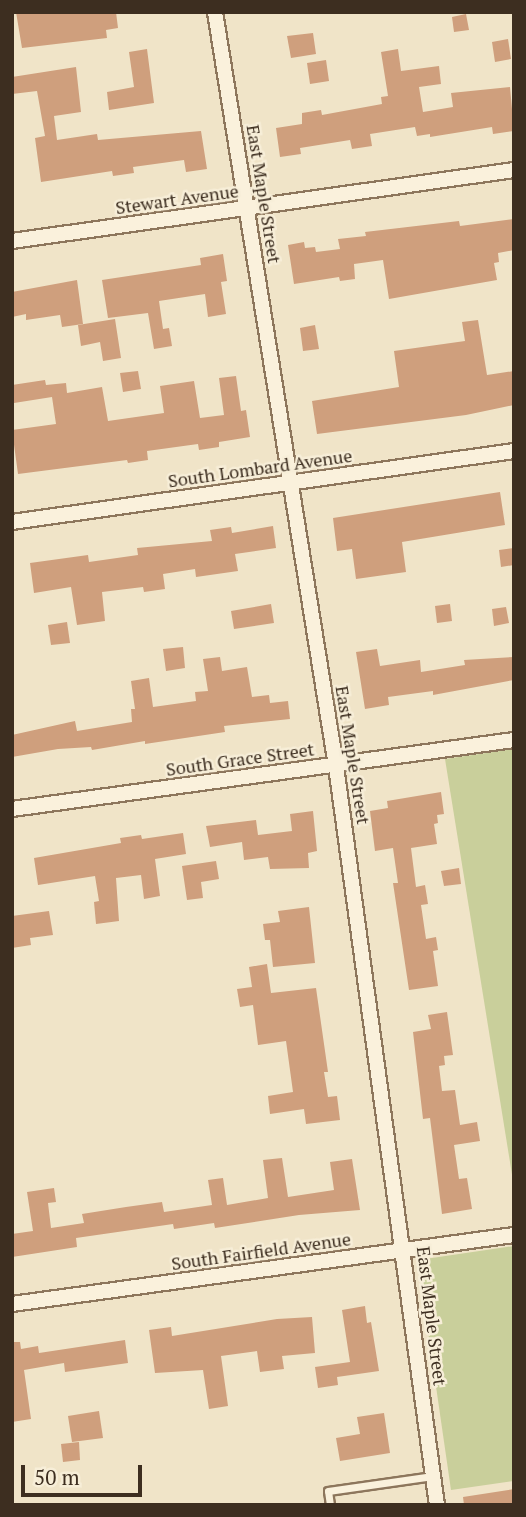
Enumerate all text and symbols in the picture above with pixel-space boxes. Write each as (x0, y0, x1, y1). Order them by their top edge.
street label: East Maple Street (242, 123, 286, 265)
street label: Stewart Avenue (114, 180, 240, 218)
street label: South Lombard Avenue (166, 444, 354, 492)
street label: East Maple Street (331, 684, 375, 826)
street label: South Grace Street (164, 738, 316, 780)
street label: South Fairfield Avenue (170, 1228, 352, 1274)
street label: East Maple Street (413, 1245, 451, 1387)
scale bar (24, 1450, 145, 1494)
text: 50 m (34, 1463, 80, 1491)

